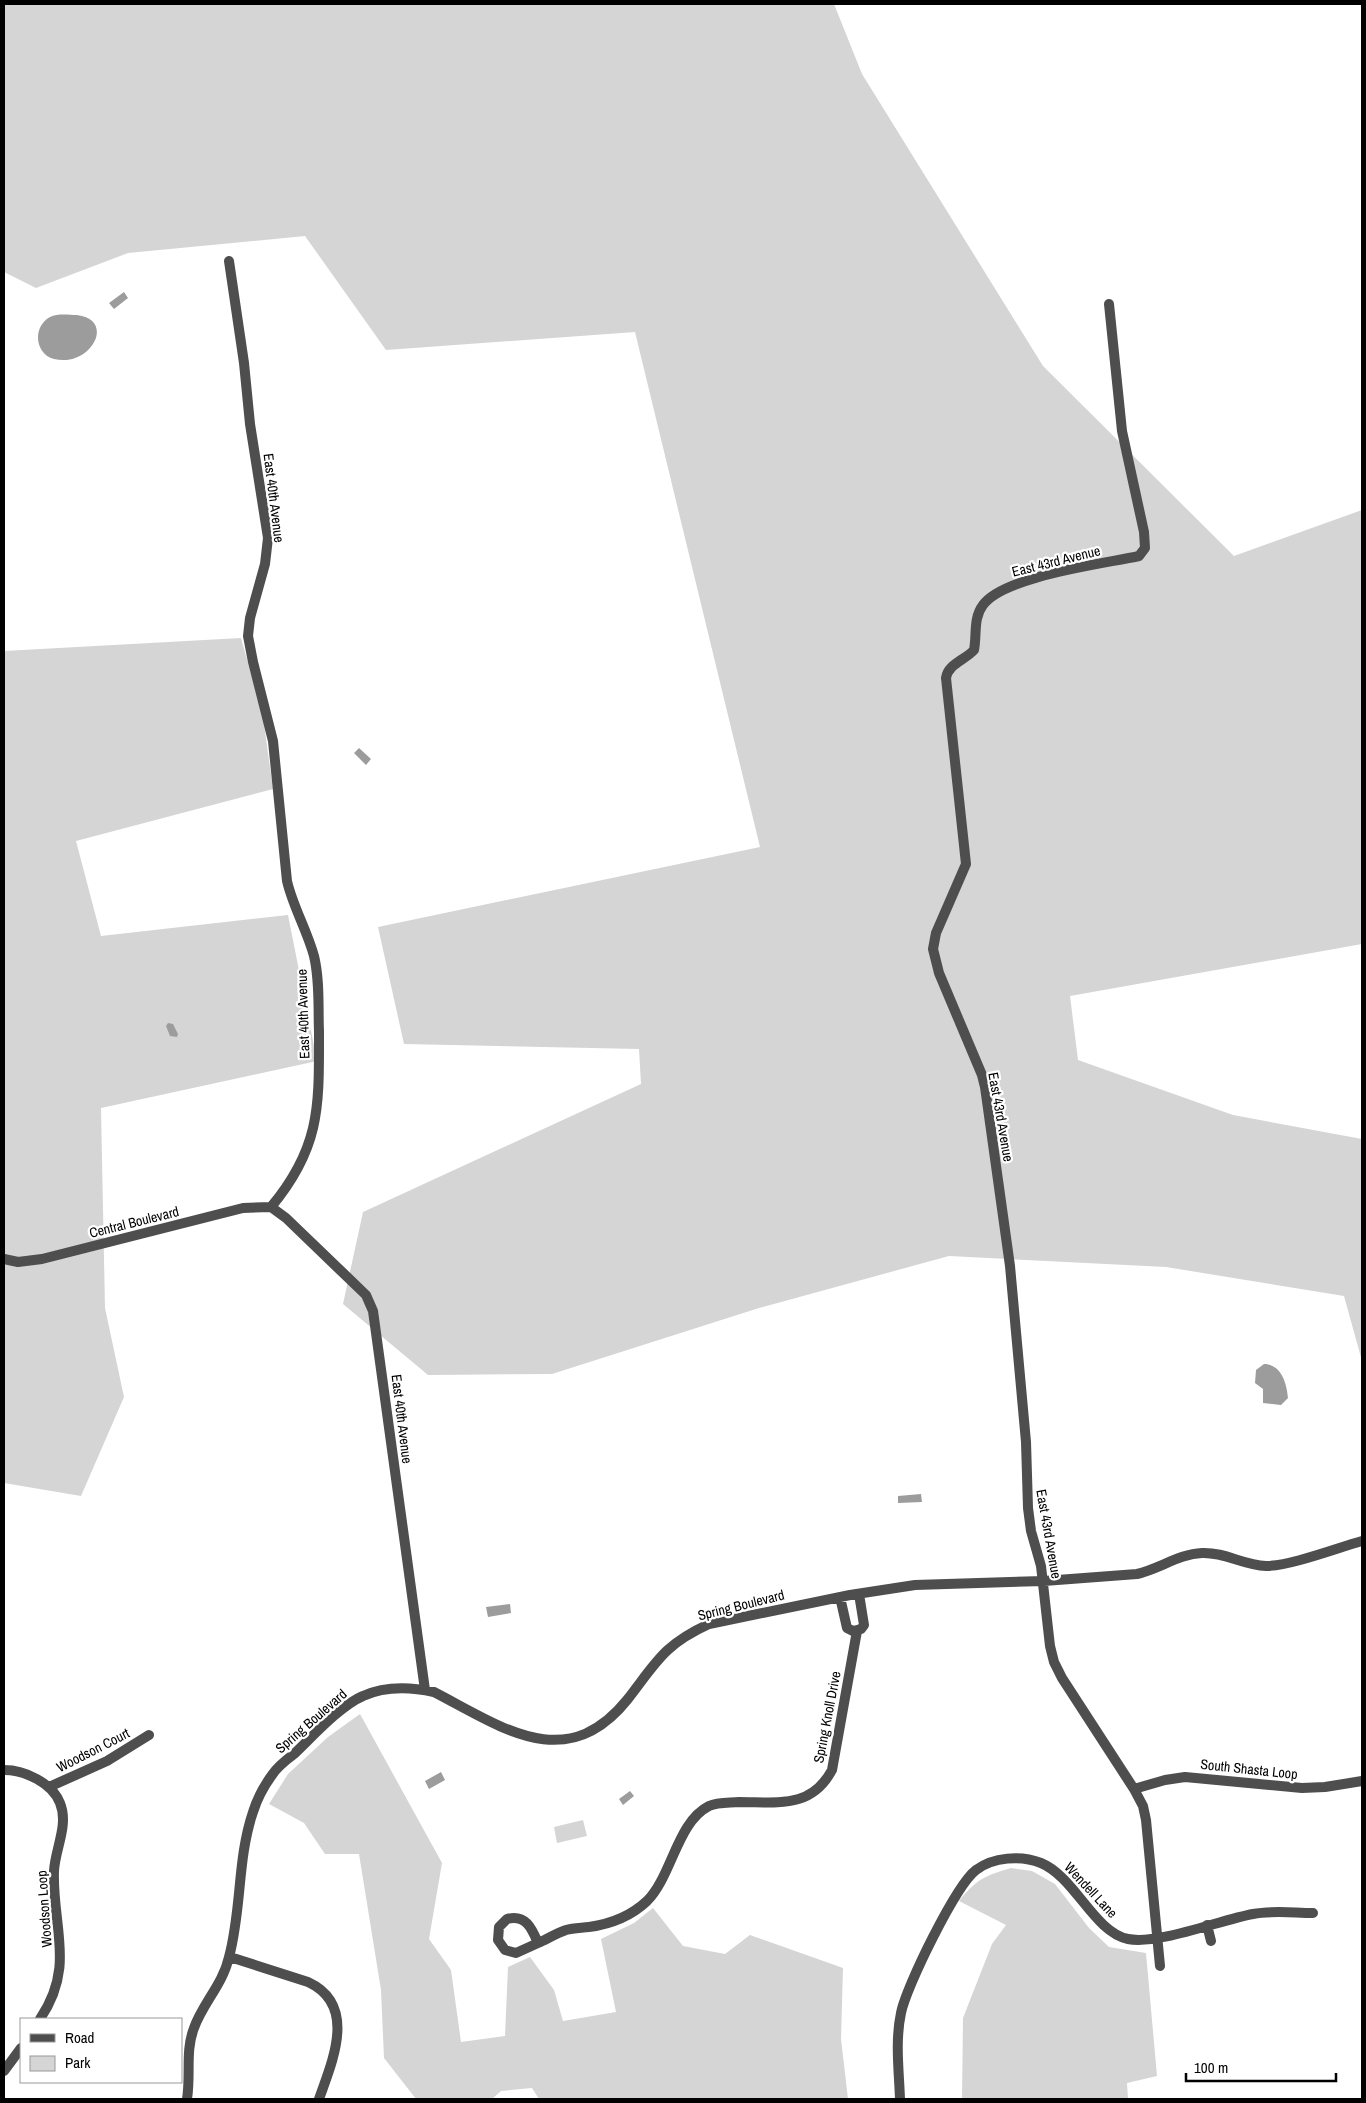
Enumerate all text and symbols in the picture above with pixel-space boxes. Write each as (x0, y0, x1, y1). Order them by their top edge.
street label: East 40th Avenue (260, 452, 288, 544)
street label: East 43rd Avenue (1010, 541, 1102, 581)
street label: East 40th Avenue (292, 969, 314, 1059)
street label: East 43rd Avenue (984, 1071, 1018, 1163)
street label: Central Boulevard (87, 1202, 181, 1242)
street label: East 40th Avenue (388, 1373, 416, 1465)
street label: East 43rd Avenue (1032, 1488, 1066, 1580)
street label: Spring Boulevard (696, 1586, 786, 1624)
street label: Spring Knoll Drive (809, 1670, 845, 1764)
street label: Spring Boulevard (272, 1685, 350, 1757)
street label: Woodson Court (53, 1724, 133, 1776)
street label: South Shasta Loop (1199, 1755, 1299, 1783)
street label: Wendell Lane (1061, 1858, 1121, 1922)
street label: Woodson Loop (32, 1870, 56, 1948)
legend (20, 2018, 182, 2083)
text: Road (65, 2027, 94, 2048)
scale bar (1186, 2050, 1336, 2082)
text: Park (65, 2052, 91, 2073)
text: 100 m (1194, 2057, 1228, 2078)

